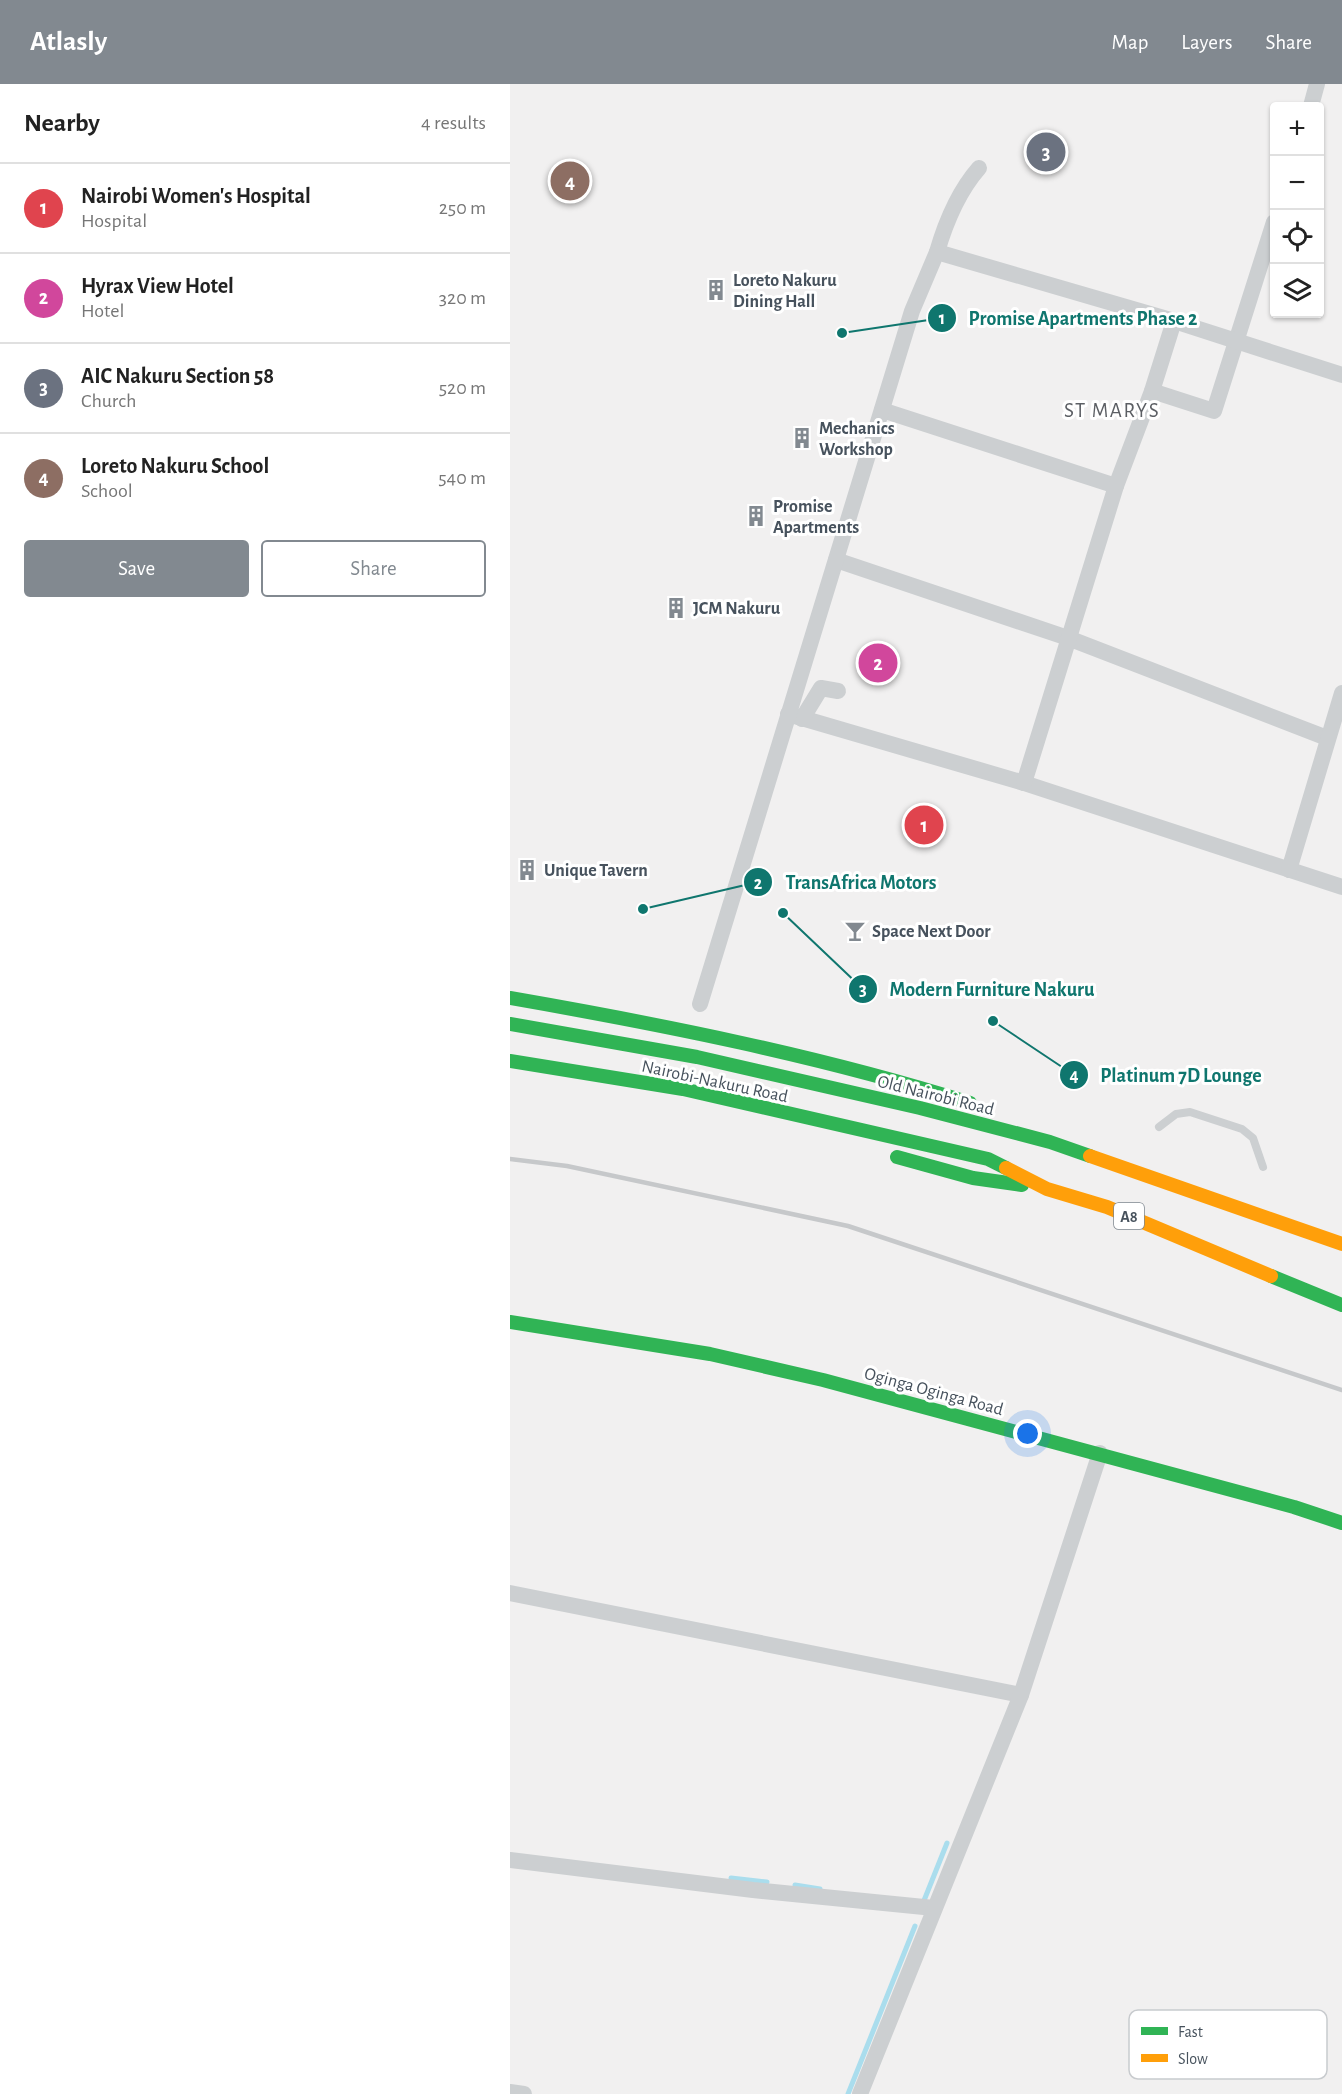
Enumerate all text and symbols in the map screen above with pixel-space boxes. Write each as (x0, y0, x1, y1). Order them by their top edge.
text: Atlasly (30, 28, 107, 56)
text: Map (1112, 32, 1148, 53)
text: Layers (1181, 32, 1232, 53)
text: Share (1265, 32, 1312, 53)
map controls (1270, 102, 1324, 318)
button: + (1270, 102, 1324, 156)
text: Nearby (24, 110, 100, 136)
text: 4 results (421, 113, 486, 133)
pin: 3 (1026, 130, 1066, 174)
button: − (1270, 156, 1324, 210)
pin: 4 (550, 158, 590, 204)
text: Nairobi Women's Hospital (81, 185, 311, 207)
text: 1 (40, 198, 47, 218)
text: 250 m (439, 198, 486, 218)
button: locate (1270, 210, 1324, 264)
text: Hospital (81, 211, 147, 231)
button: layers (1270, 264, 1324, 318)
place label: Loreto Nakuru Dining Hall (733, 272, 837, 311)
text: Hyrax View Hotel (81, 275, 234, 297)
building icon: Loreto Nakuru Dining Hall (704, 278, 728, 302)
text: 2 (39, 288, 48, 308)
text: 320 m (439, 288, 486, 308)
callout: Promise Apartments Phase 2 (927, 299, 1210, 337)
text: Hotel (81, 301, 124, 321)
text: Promise Apartments Phase 2 (969, 309, 1197, 329)
text: 1 (939, 310, 945, 328)
text: AIC Nakuru Section 58 (81, 365, 274, 387)
text: 3 (39, 378, 48, 398)
text: 520 m (439, 378, 486, 398)
text: Church (81, 391, 136, 411)
district label: ST MARYS (1064, 400, 1160, 421)
place label: Mechanics Workshop (819, 420, 895, 459)
building icon: Mechanics Workshop (790, 426, 814, 450)
text: Loreto Nakuru School (81, 455, 269, 477)
text: 4 (38, 468, 49, 488)
text: 540 m (438, 468, 486, 488)
text: School (81, 481, 133, 501)
place label: Promise Apartments (773, 498, 859, 537)
building icon: Promise Apartments (744, 504, 768, 528)
button: Save (24, 540, 249, 597)
button: Share (261, 540, 486, 597)
building icon: JCM Nakuru (664, 596, 688, 620)
place label: JCM Nakuru (693, 600, 781, 618)
pin: 2 (858, 640, 898, 686)
pin: 1 (904, 802, 944, 848)
building icon: Unique Tavern (515, 858, 539, 882)
place label: Unique Tavern (544, 862, 648, 880)
callout: TransAfrica Motors (743, 863, 948, 901)
text: TransAfrica Motors (786, 873, 937, 893)
text: 2 (754, 875, 763, 893)
bar icon: Space Next Door (843, 919, 867, 943)
place label: Space Next Door (872, 923, 991, 941)
callout: Modern Furniture Nakuru (848, 970, 1106, 1008)
text: Modern Furniture Nakuru (890, 980, 1095, 1000)
text: 3 (859, 981, 867, 999)
callout: Platinum 7D Lounge (1059, 1056, 1274, 1094)
street label: Nairobi-Nakuru Road (640, 1058, 790, 1106)
text: Platinum 7D Lounge (1100, 1066, 1262, 1086)
text: 4 (1069, 1067, 1079, 1085)
street label: Old Nairobi Road (875, 1073, 996, 1119)
road number: A8 (1114, 1203, 1144, 1229)
street label: Oginga Oginga Road (862, 1365, 1005, 1419)
your location (1013, 1419, 1042, 1448)
legend (1129, 2010, 1327, 2079)
text: Fast (1178, 2024, 1203, 2040)
text: Slow (1178, 2051, 1208, 2067)

